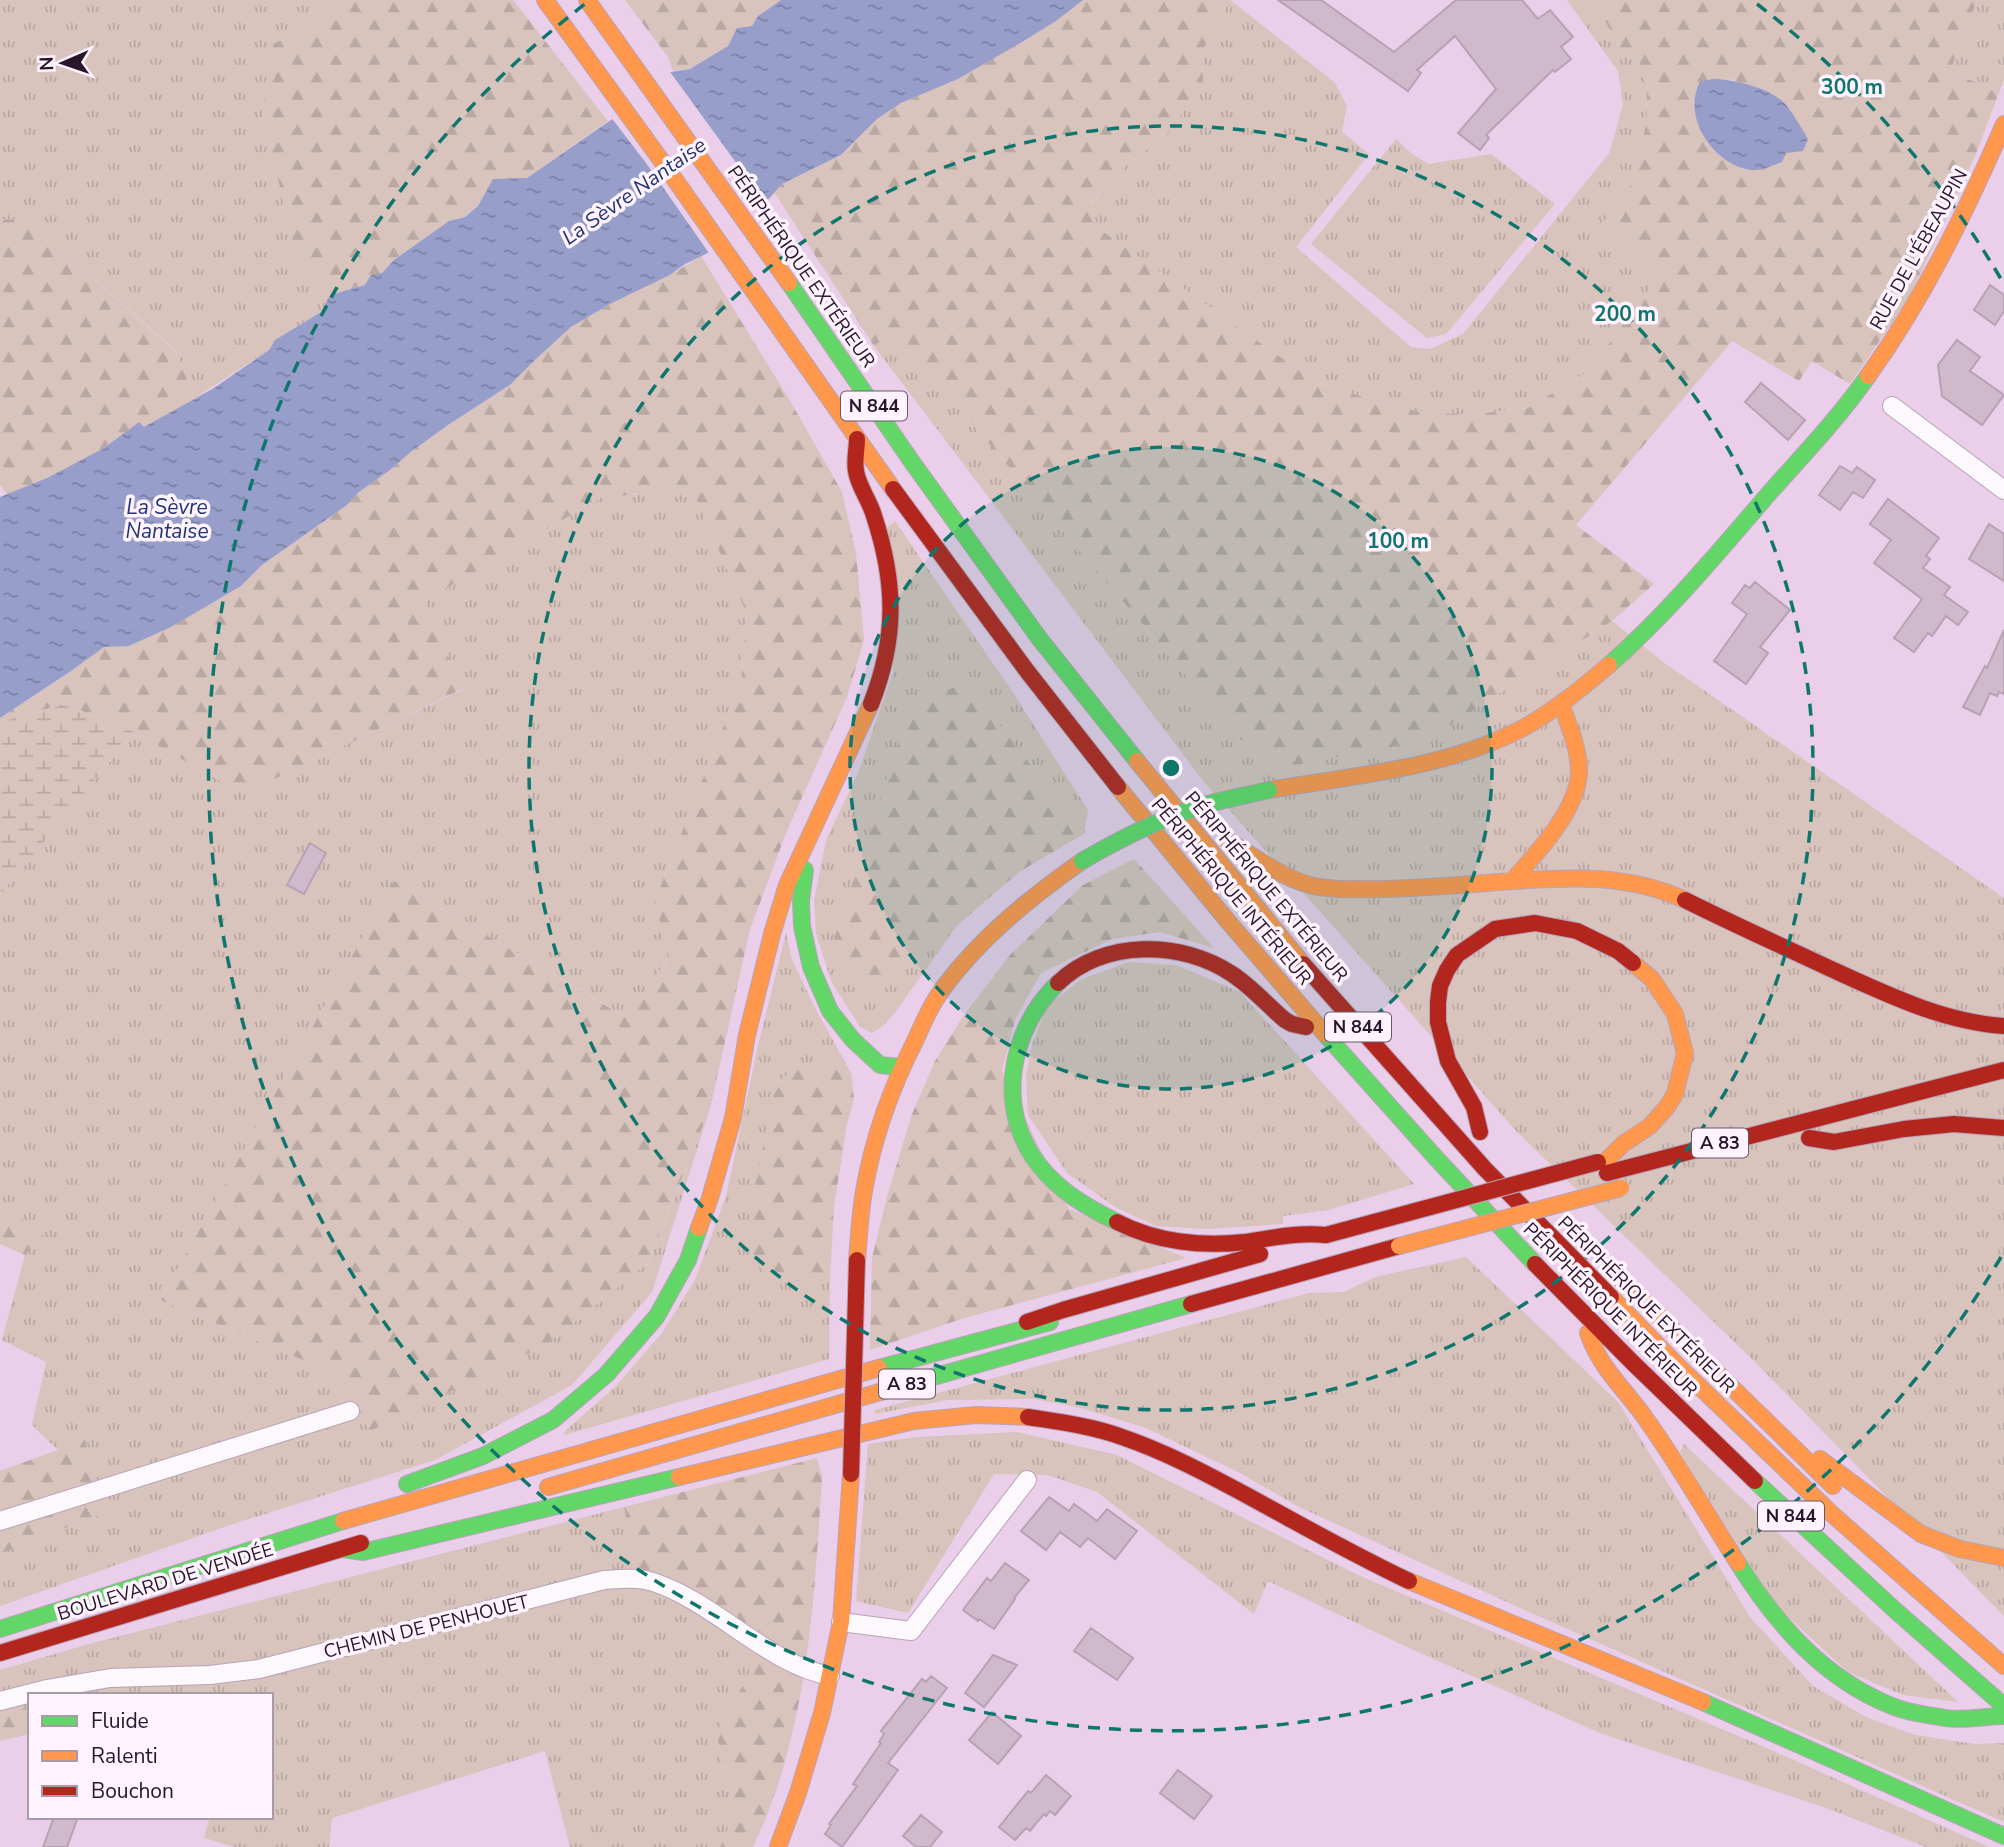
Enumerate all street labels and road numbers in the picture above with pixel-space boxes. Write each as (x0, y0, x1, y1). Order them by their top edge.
street label: PÉRIPHÉRIQUE EXTÉRIEUR (721, 160, 881, 373)
street label: RUE DE L'ÉBEAUPIN (1864, 164, 1974, 335)
road number: N 844 (841, 392, 907, 420)
street label: PÉRIPHÉRIQUE EXTÉRIEUR (1179, 786, 1354, 988)
street label: PÉRIPHÉRIQUE INTÉRIEUR (1145, 793, 1317, 991)
road number: N 844 (1325, 1012, 1391, 1042)
road number: A 83 (1692, 1128, 1748, 1158)
street label: PÉRIPHÉRIQUE EXTÉRIEUR (1552, 1210, 1741, 1399)
street label: PÉRIPHÉRIQUE INTÉRIEUR (1517, 1217, 1703, 1403)
road number: A 83 (879, 1370, 935, 1399)
road number: N 844 (1758, 1502, 1824, 1531)
street label: BOULEVARD DE VENDÉE (54, 1537, 277, 1627)
street label: CHEMIN DE PENHOUET (321, 1589, 532, 1665)

